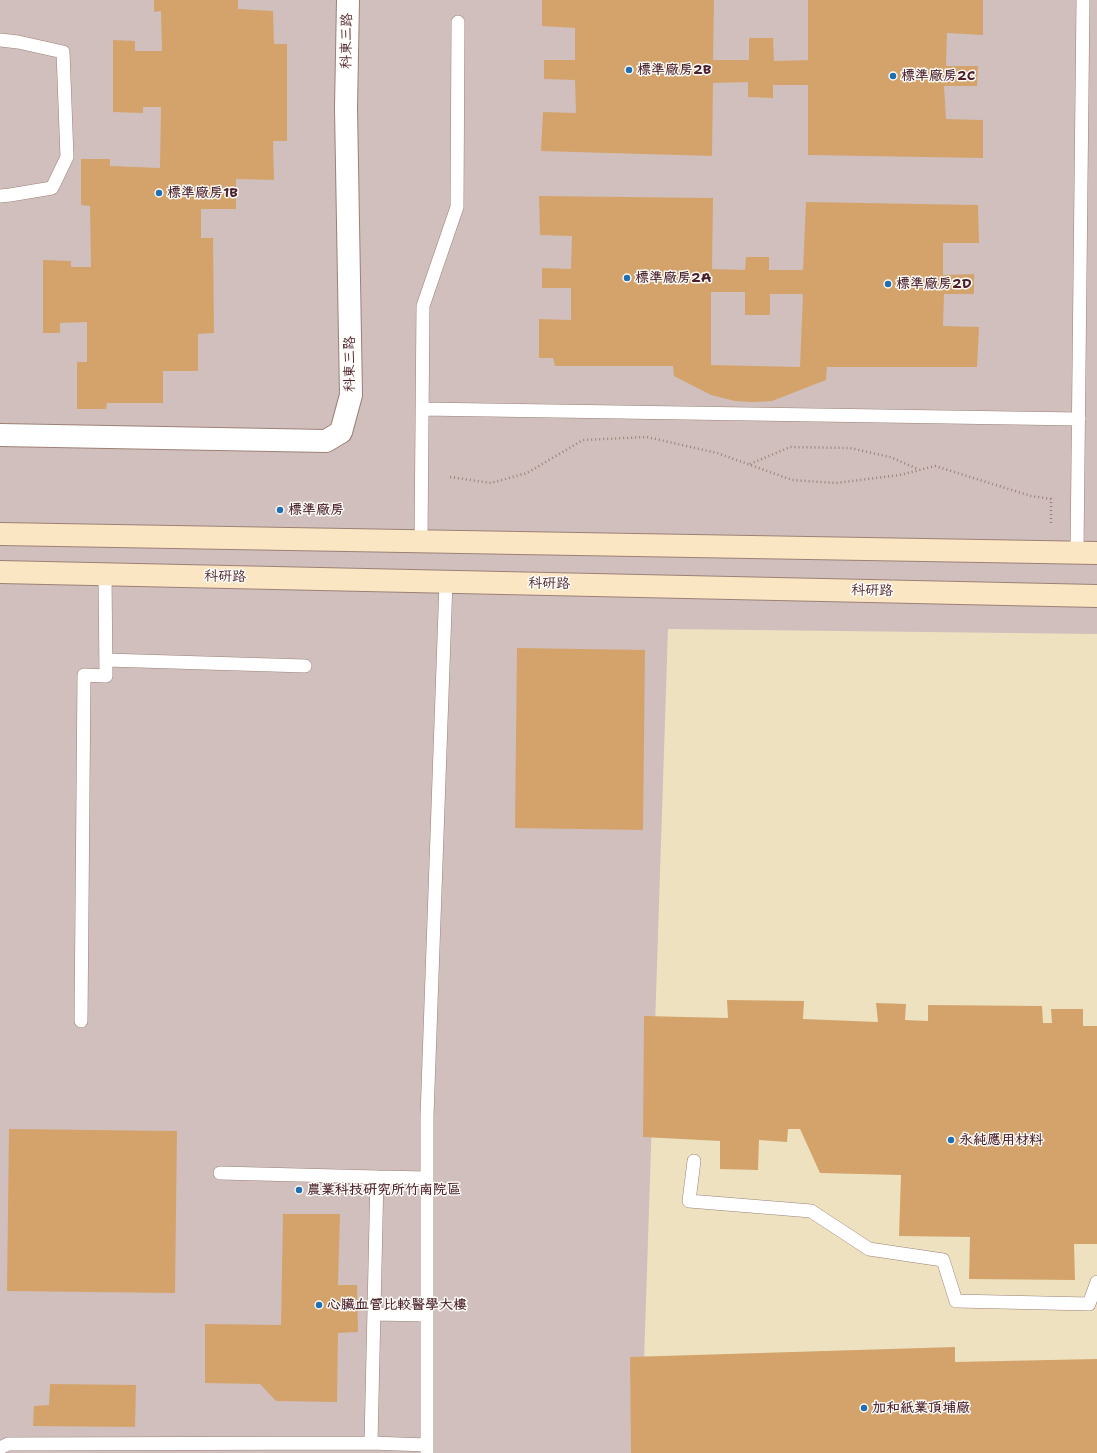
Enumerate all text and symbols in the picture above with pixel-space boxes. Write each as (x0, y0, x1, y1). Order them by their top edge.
street label: 科東三路 (338, 13, 356, 69)
place label: 標準廠房2B (637, 62, 712, 78)
marker: 標準廠房2B (624, 65, 634, 75)
place label: 標準廠房2C (901, 68, 975, 84)
marker: 標準廠房2C (888, 71, 898, 81)
place label: 標準廠房1B (167, 185, 238, 201)
marker: 標準廠房1B (154, 188, 164, 198)
place label: 標準廠房2A (635, 270, 712, 286)
marker: 標準廠房2A (622, 273, 632, 283)
place label: 標準廠房2D (896, 276, 972, 292)
marker: 標準廠房2D (883, 279, 893, 289)
street label: 科東三路 (342, 336, 358, 392)
place label: 標準廠房 (288, 502, 344, 518)
marker: 標準廠房 (275, 505, 285, 515)
street label: 科研路 (204, 568, 246, 586)
street label: 科研路 (528, 575, 570, 593)
street label: 科研路 (851, 582, 893, 600)
place label: 永純應用材料 (959, 1132, 1043, 1148)
marker: 永純應用材料 (946, 1135, 956, 1145)
place label: 農業科技研究所竹南院區 (307, 1182, 461, 1198)
marker: 農業科技研究所竹南院區 (294, 1185, 304, 1195)
place label: 心臟血管比較醫學大樓 (327, 1297, 467, 1313)
marker: 心臟血管比較醫學大樓 (314, 1300, 324, 1310)
place label: 加和紙業頂埔廠 (872, 1400, 970, 1416)
marker: 加和紙業頂埔廠 (859, 1403, 869, 1413)

